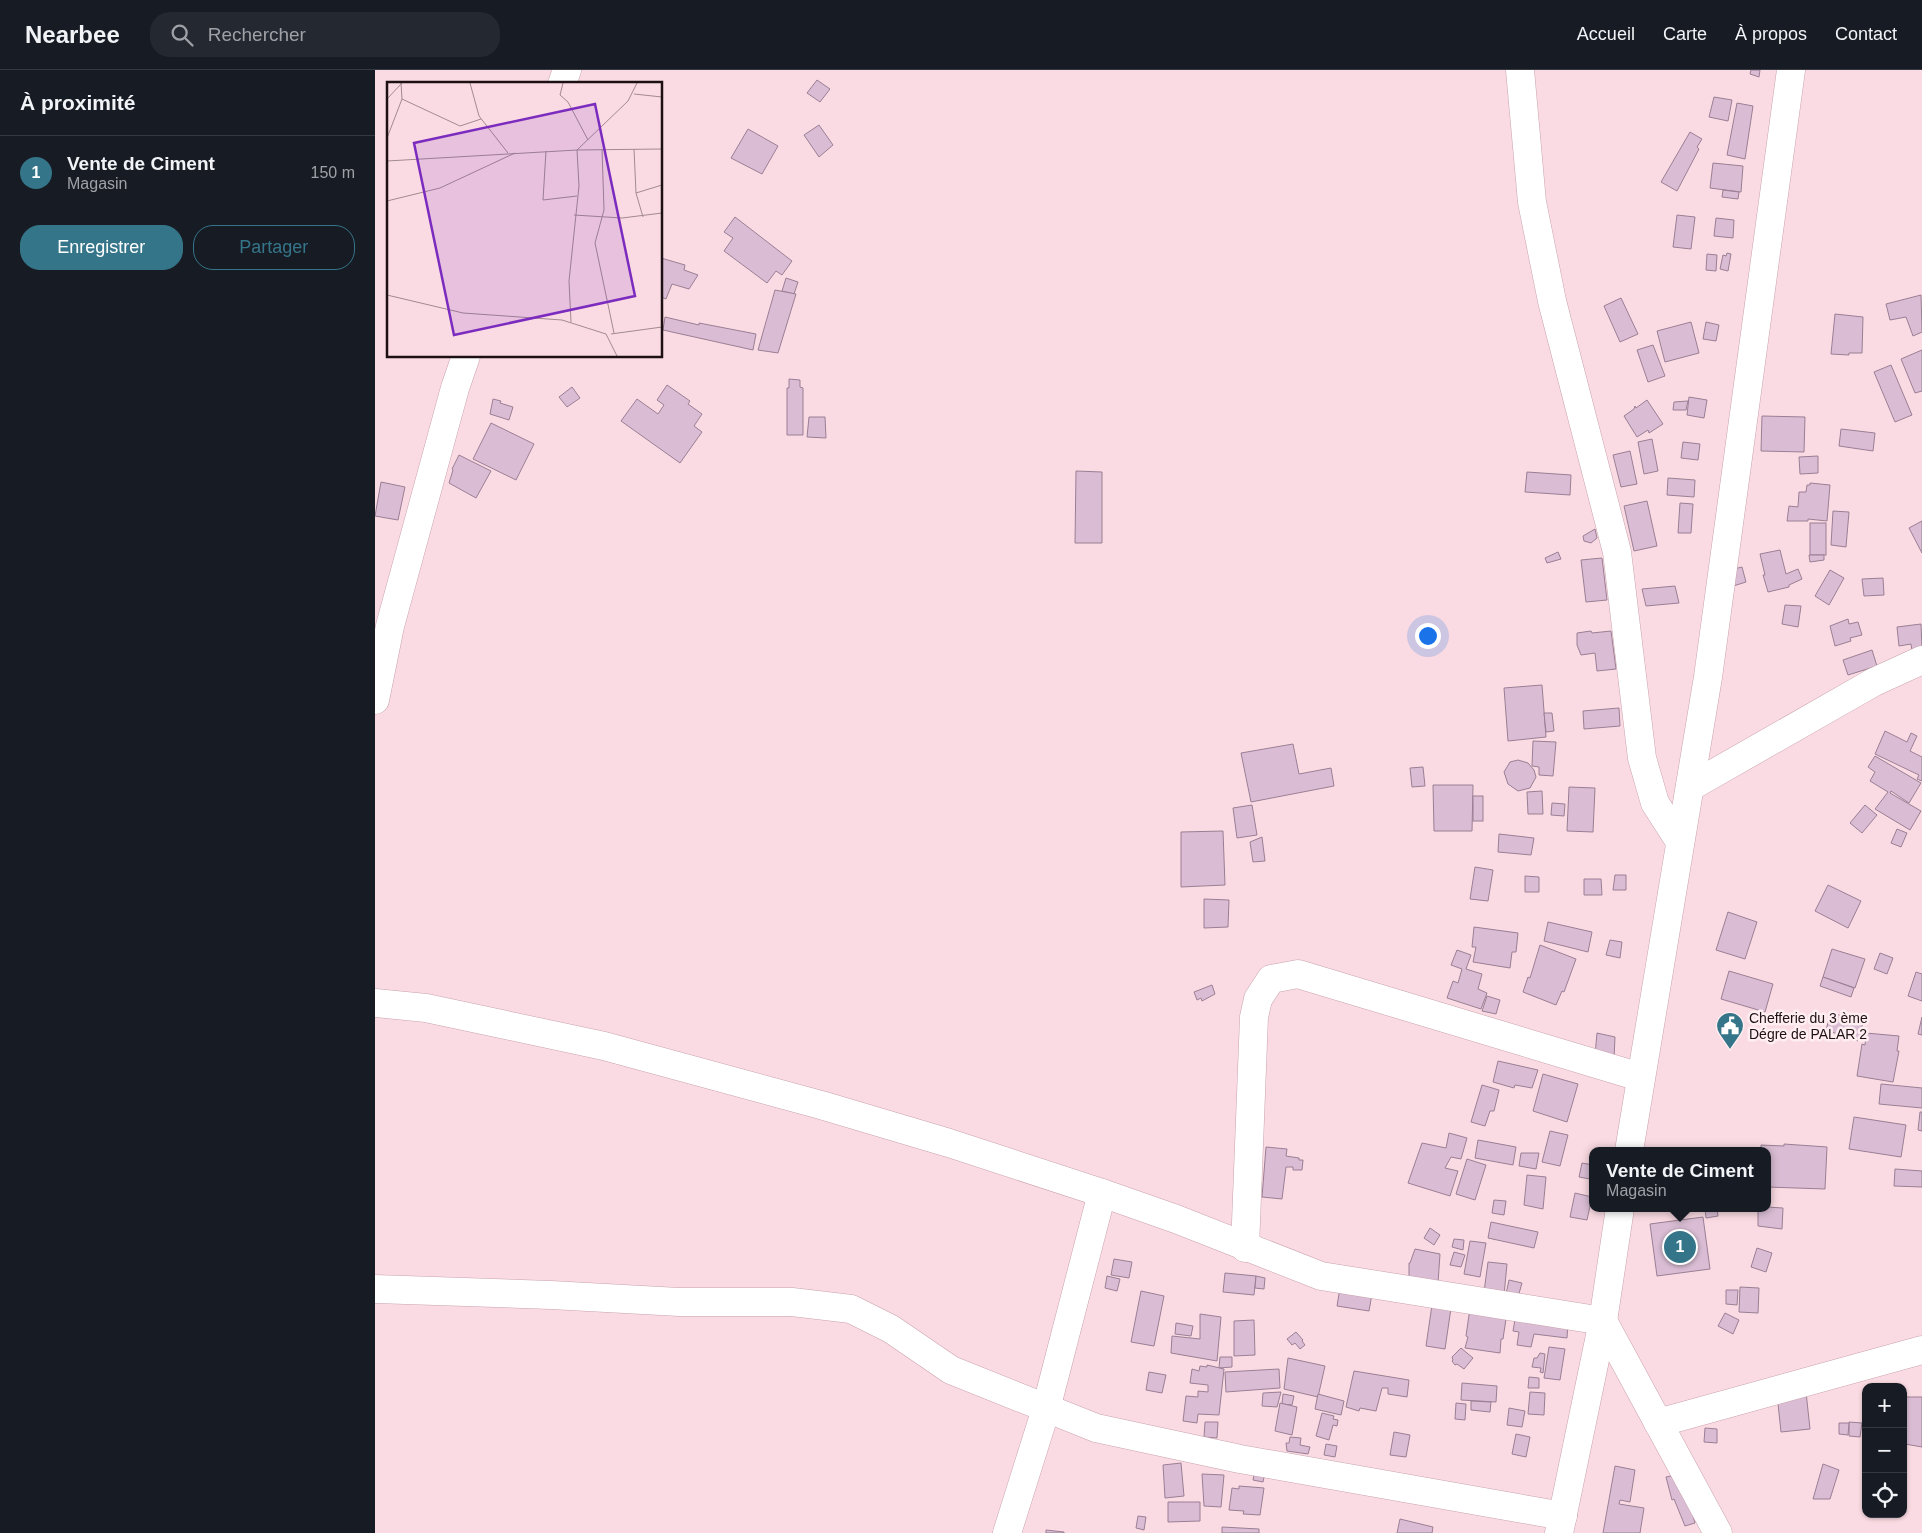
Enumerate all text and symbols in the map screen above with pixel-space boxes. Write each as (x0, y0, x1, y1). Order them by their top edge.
search box (150, 12, 500, 57)
text: Nearbee (25, 21, 120, 48)
icon: search (168, 21, 196, 49)
text: Rechercher (208, 24, 306, 45)
text: Accueil (1577, 24, 1635, 44)
text: Carte (1663, 24, 1707, 44)
text: À propos (1735, 24, 1807, 44)
text: Contact (1835, 24, 1897, 44)
inset map (387, 82, 663, 358)
text: À proximité (20, 91, 136, 114)
text: Vente de Ciment (67, 153, 215, 174)
text: 1 (32, 164, 40, 181)
text: 150 m (311, 164, 355, 181)
text: Magasin (67, 175, 127, 192)
button: Enregistrer (20, 225, 183, 270)
button: Partager (193, 225, 355, 270)
your location (1415, 623, 1441, 649)
place label: Chefferie du 3 ème Dégre de PALAR 2 (1749, 1010, 1868, 1042)
public building icon: Chefferie du 3 ème Dégre de PALAR 2 (1715, 1011, 1745, 1050)
popup (1589, 1147, 1771, 1212)
text: Vente de Ciment (1606, 1160, 1754, 1181)
text: Magasin (1606, 1182, 1667, 1199)
pin: 1 (1664, 1228, 1696, 1266)
map controls (1862, 1383, 1907, 1518)
button: + (1862, 1383, 1907, 1428)
button: − (1862, 1428, 1907, 1473)
button: locate (1862, 1473, 1907, 1518)

